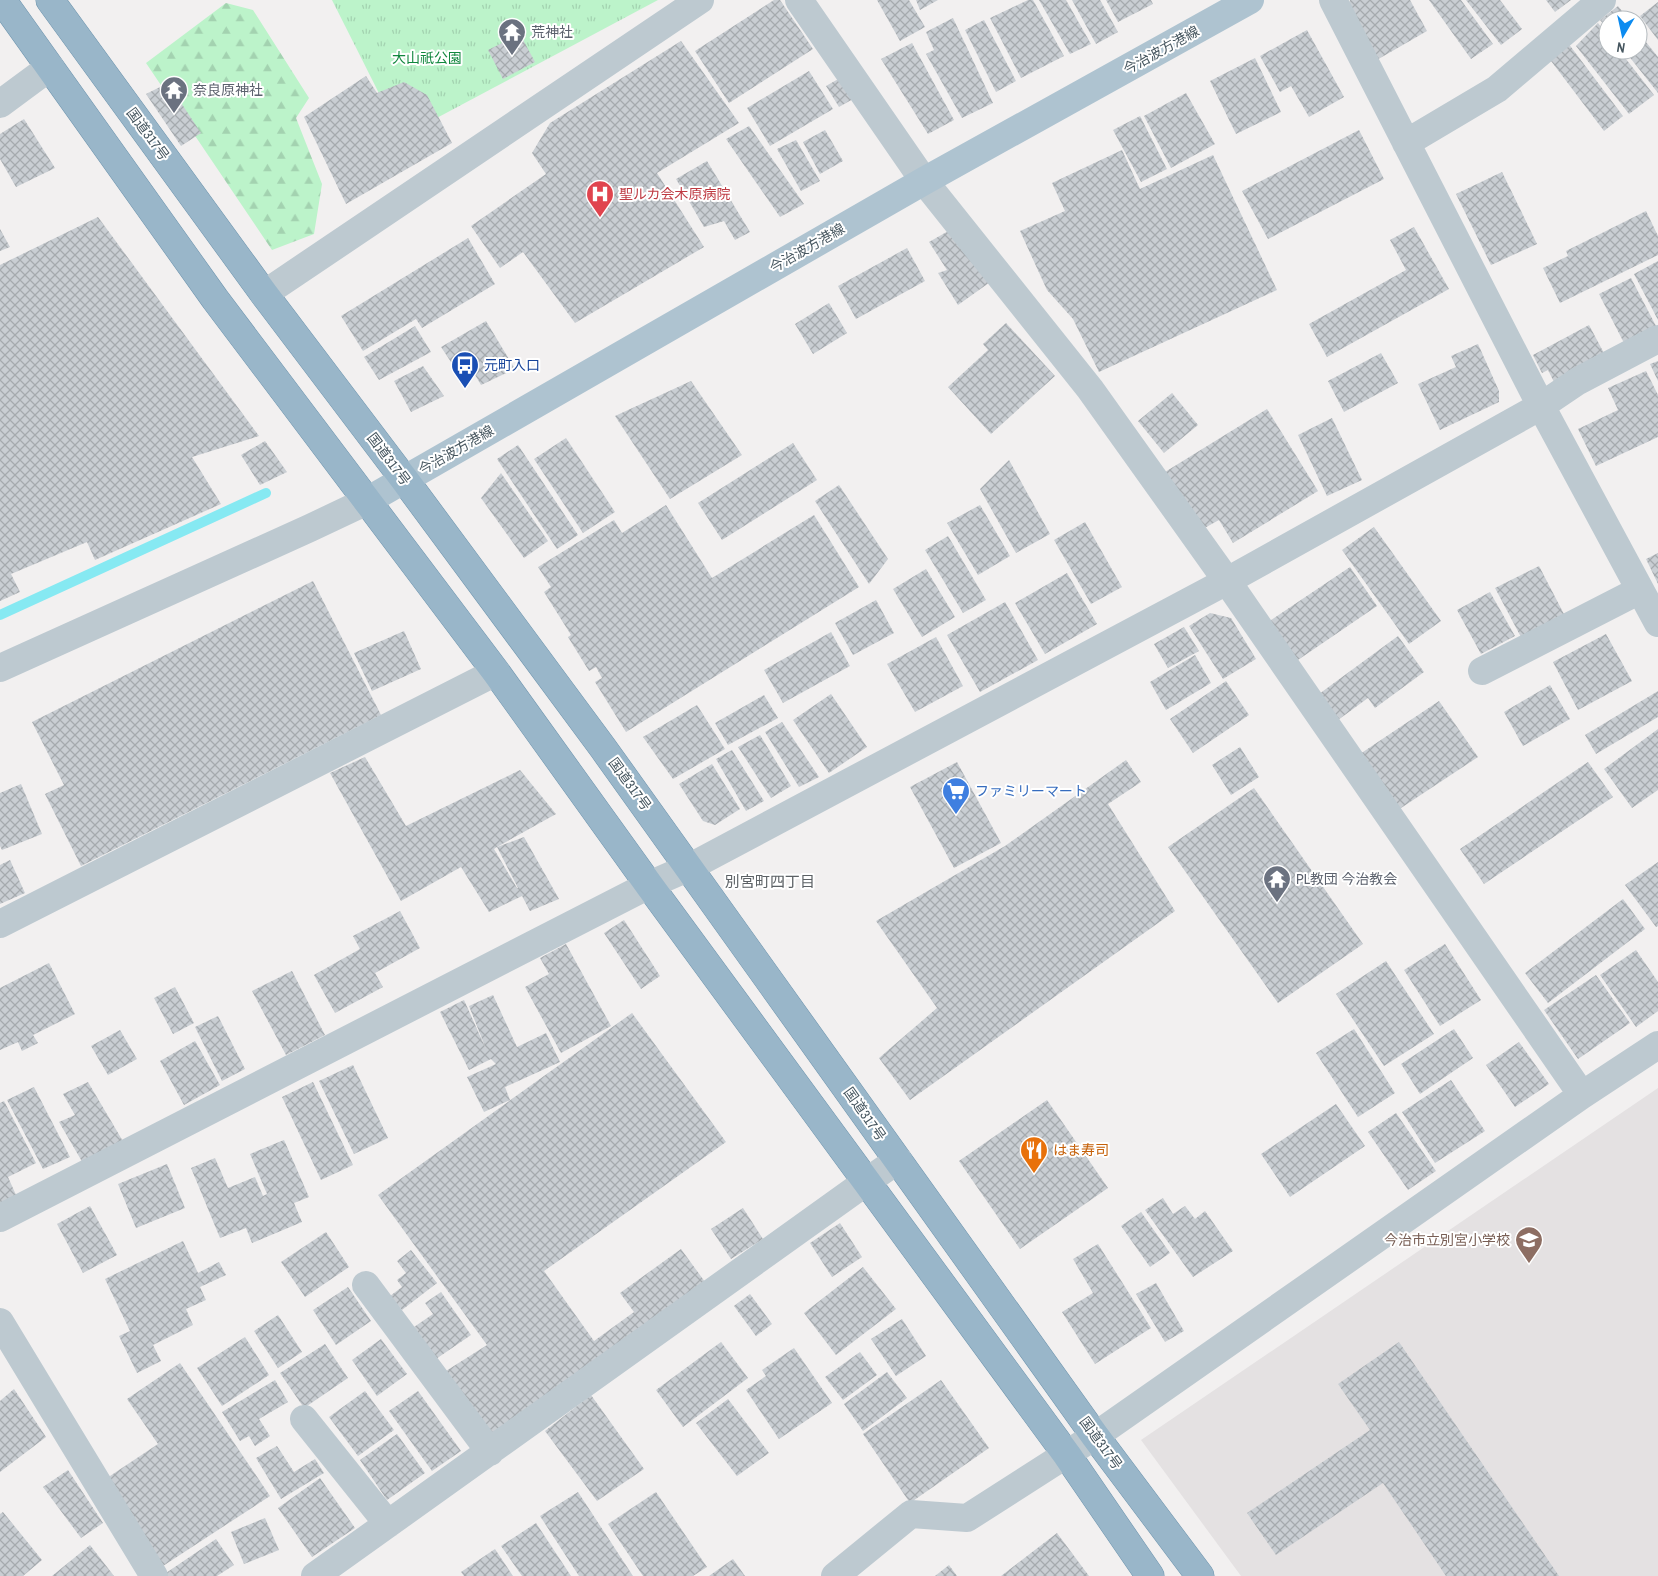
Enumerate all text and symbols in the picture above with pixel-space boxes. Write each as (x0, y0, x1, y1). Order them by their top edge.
north arrow (1598, 10, 1648, 60)
temple icon: 荒神社 (497, 17, 527, 56)
street label: 今治波方港線 (1120, 22, 1202, 78)
place label: 荒神社 (531, 23, 573, 41)
text: N (1615, 38, 1626, 57)
park label: 大山祇公園 (392, 49, 462, 67)
temple icon: 奈良原神社 (159, 75, 189, 114)
place label: 奈良原神社 (193, 81, 263, 99)
street label: 国道317号 (123, 104, 173, 164)
hospital icon: 聖ルカ会木原病院 (585, 179, 615, 218)
place label: 聖ルカ会木原病院 (619, 185, 731, 203)
street label: 今治波方港線 (766, 219, 848, 277)
bus stop icon: 元町入口 (450, 350, 480, 389)
place label: 元町入口 (484, 356, 540, 374)
street label: 今治波方港線 (415, 421, 497, 479)
street label: 国道317号 (363, 429, 415, 489)
street label: 国道317号 (605, 754, 655, 814)
supermarket icon: ファミリーマート (941, 776, 971, 815)
place label: ファミリーマート (975, 782, 1087, 800)
temple icon: PL教団 今治教会 (1262, 864, 1292, 903)
place label: PL教団 今治教会 (1296, 870, 1397, 888)
district label: 別宮町四丁目 (725, 871, 815, 892)
street label: 国道317号 (840, 1084, 890, 1144)
restaurant icon: はま寿司 (1019, 1135, 1049, 1174)
place label: はま寿司 (1053, 1141, 1109, 1159)
school or university icon: 今治市立別宮小学校 (1514, 1225, 1544, 1264)
place label: 今治市立別宮小学校 (1384, 1231, 1510, 1249)
street label: 国道317号 (1076, 1413, 1126, 1473)

